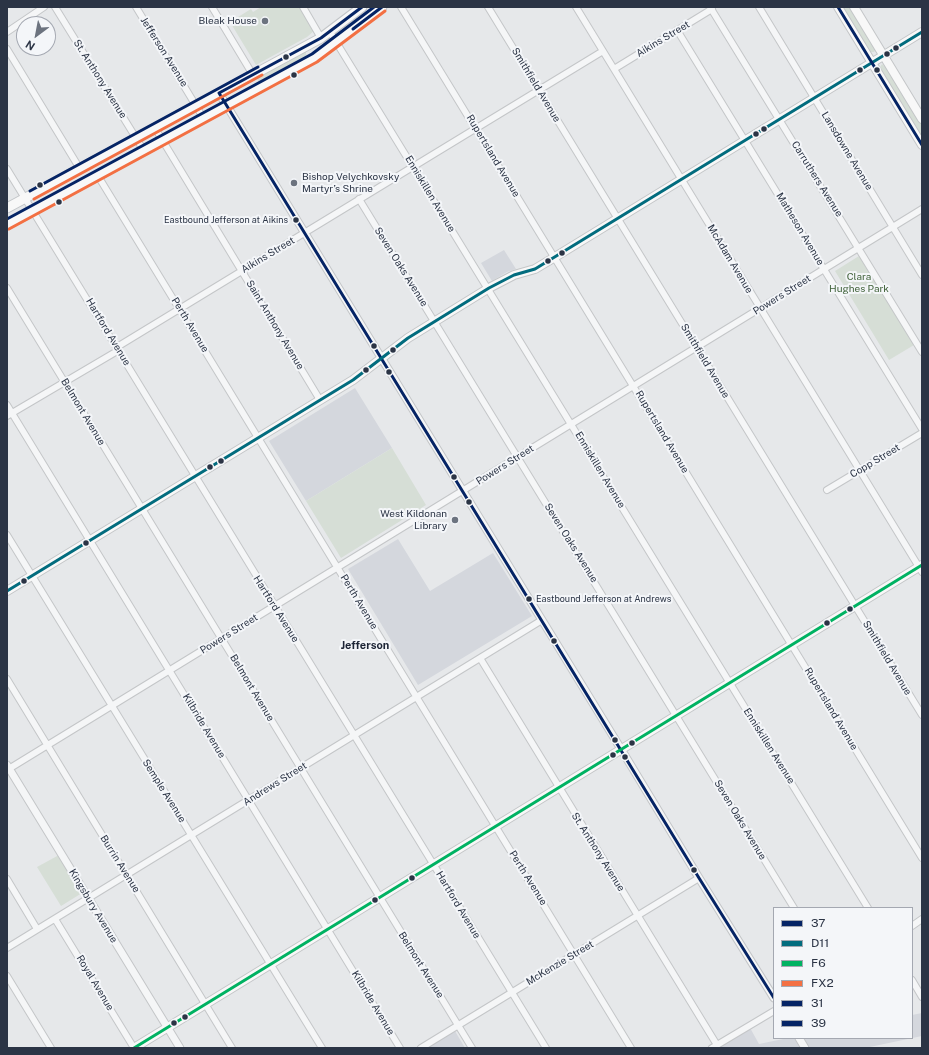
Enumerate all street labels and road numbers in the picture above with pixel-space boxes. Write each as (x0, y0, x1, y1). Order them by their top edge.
street label: Jefferson Avenue (138, 15, 190, 89)
street label: Aikins Street (634, 18, 692, 60)
street label: St. Anthony Avenue (71, 37, 129, 121)
street label: Smithfield Avenue (509, 46, 563, 124)
street label: Lansdowne Avenue (819, 110, 875, 192)
street label: Rupertsland Avenue (464, 113, 522, 199)
street label: Carruthers Avenue (789, 139, 845, 219)
street label: Enniskillen Avenue (402, 154, 458, 234)
street label: Matheson Avenue (774, 190, 826, 268)
street label: McAdam Avenue (705, 222, 755, 296)
street label: Seven Oaks Avenue (372, 225, 430, 309)
street label: Aikins Street (239, 234, 297, 276)
street label: Powers Street (751, 272, 813, 318)
street label: Saint Anthony Avenue (244, 278, 306, 372)
street label: Perth Avenue (169, 295, 211, 355)
street label: Hartford Avenue (83, 296, 133, 368)
street label: Smithfield Avenue (678, 322, 732, 400)
street label: Belmont Avenue (58, 376, 108, 448)
street label: Rupertsland Avenue (633, 389, 691, 475)
street label: Enniskillen Avenue (572, 430, 628, 510)
street label: Copp Street (848, 441, 902, 481)
street label: Powers Street (474, 442, 536, 488)
street label: Seven Oaks Avenue (542, 501, 600, 585)
street label: Perth Avenue (338, 572, 380, 632)
street label: Hartford Avenue (251, 573, 301, 645)
street label: Powers Street (198, 611, 260, 657)
street label: Smithfield Avenue (860, 619, 914, 697)
street label: Belmont Avenue (227, 652, 277, 724)
street label: Rupertsland Avenue (802, 666, 860, 752)
street label: Kilbride Avenue (180, 692, 228, 760)
street label: Enniskillen Avenue (741, 706, 797, 786)
street label: Semple Avenue (140, 757, 188, 825)
street label: Andrews Street (241, 760, 309, 808)
street label: Seven Oaks Avenue (711, 778, 769, 862)
street label: St. Anthony Avenue (569, 810, 627, 894)
street label: Burrin Avenue (98, 833, 142, 895)
street label: Perth Avenue (506, 848, 550, 908)
street label: Kingsbury Avenue (66, 867, 120, 945)
street label: Hartford Avenue (433, 869, 483, 941)
street label: Belmont Avenue (396, 930, 446, 1000)
street label: McKenzie Street (524, 938, 596, 988)
street label: Royal Avenue (74, 953, 116, 1013)
street label: Kilbride Avenue (349, 969, 397, 1037)

